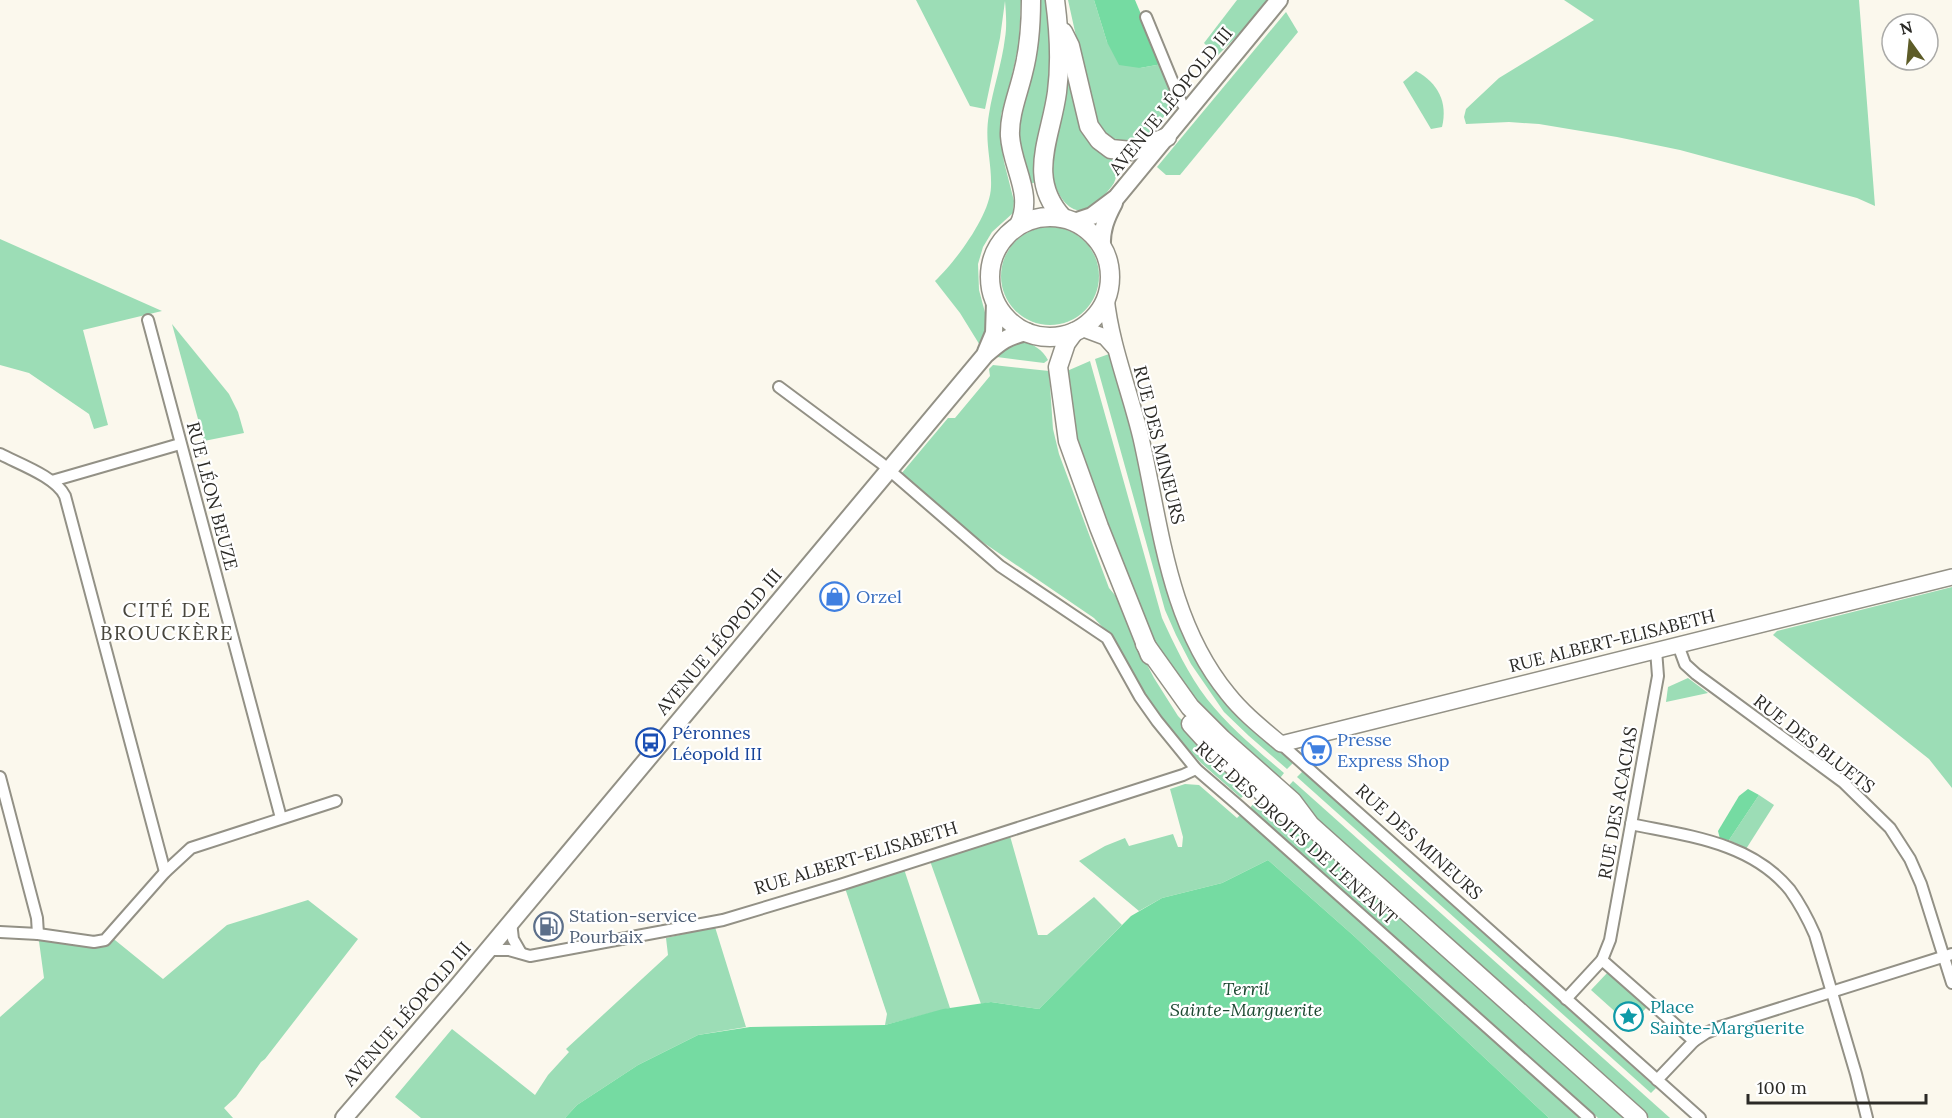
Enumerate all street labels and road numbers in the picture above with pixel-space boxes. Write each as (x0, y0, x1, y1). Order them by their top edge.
street label: AVENUE LÉOPOLD III (1103, 22, 1237, 180)
street label: RUE DES MINEURS (1129, 363, 1190, 527)
street label: RUE LÉON BEUZE (182, 419, 243, 573)
street label: AVENUE LÉOPOLD III (650, 564, 787, 720)
street label: RUE ALBERT-ELISABETH (1506, 604, 1717, 677)
street label: RUE DES BLUETS (1749, 689, 1880, 798)
street label: RUE DES ACACIAS (1593, 725, 1642, 881)
street label: RUE DES DROITS DE L'ENFANT (1191, 736, 1402, 930)
street label: RUE DES MINEURS (1351, 779, 1487, 905)
street label: RUE ALBERT-ELISABETH (751, 816, 960, 899)
street label: AVENUE LÉOPOLD III (337, 937, 476, 1091)

